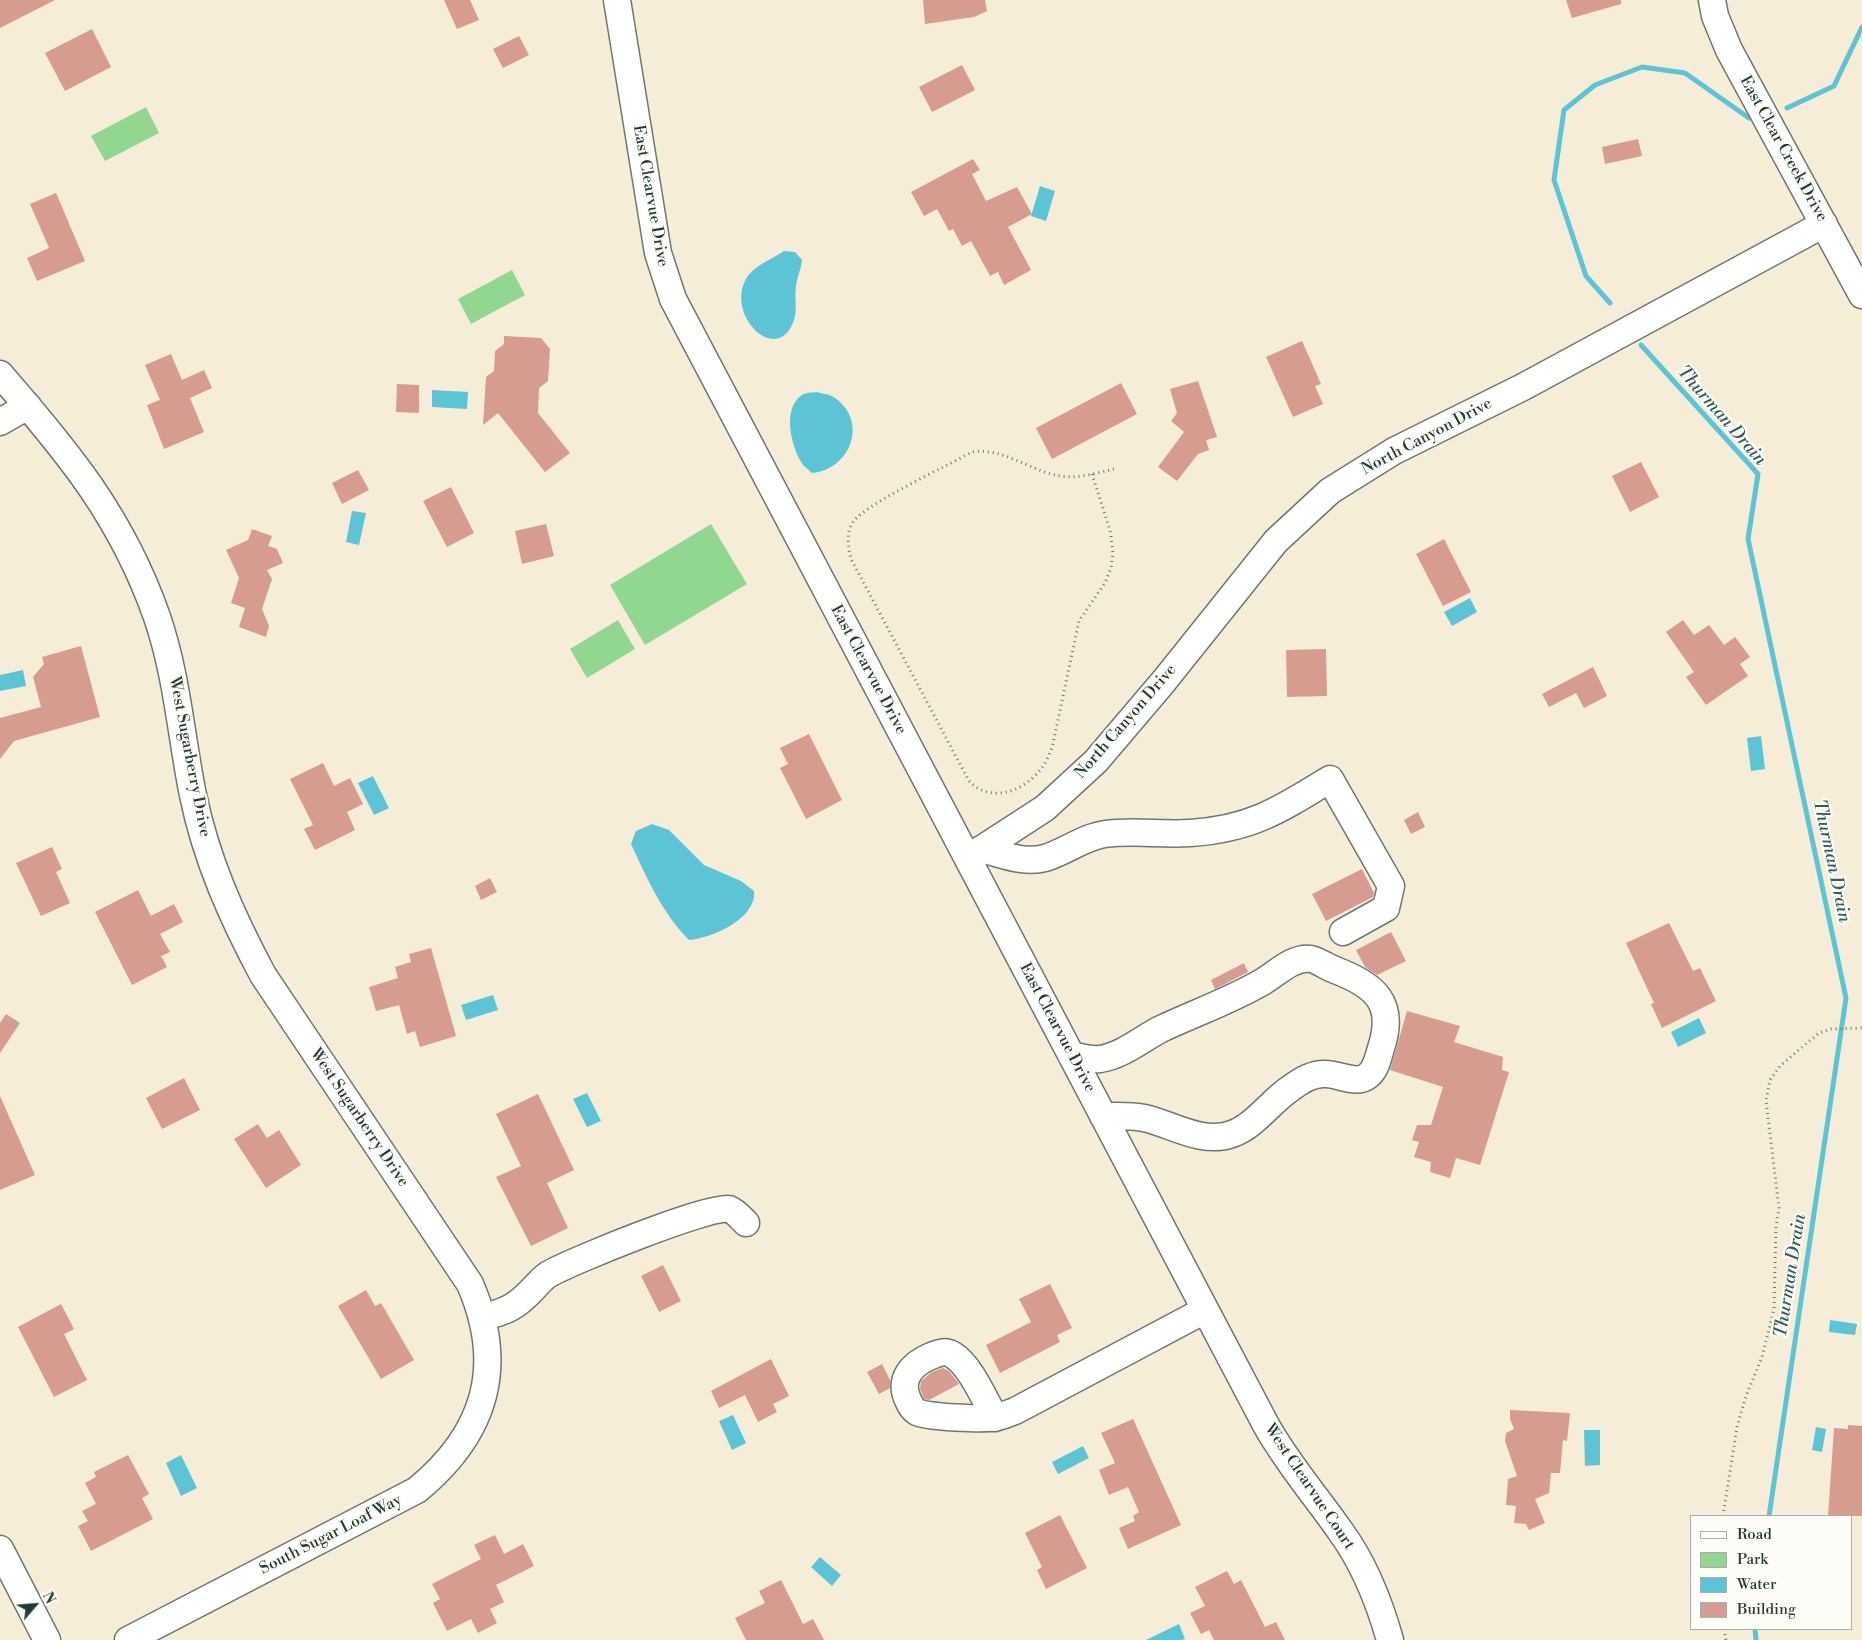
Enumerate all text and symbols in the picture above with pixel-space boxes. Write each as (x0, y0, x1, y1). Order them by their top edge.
street label: East Clear Creek Drive (1735, 73, 1831, 225)
street label: East Clearvue Drive (628, 123, 672, 269)
water label: Thurman Drain (1672, 362, 1770, 470)
street label: North Canyon Drive (1358, 394, 1496, 480)
street label: East Clearvue Drive (826, 602, 910, 738)
street label: North Canyon Drive (1071, 661, 1181, 783)
street label: West Sugarberry Drive (164, 675, 214, 839)
water label: Thurman Drain (1807, 798, 1855, 924)
street label: East Clearvue Drive (1015, 960, 1099, 1096)
street label: West Sugarberry Drive (306, 1045, 412, 1191)
water label: Thurman Drain (1771, 1213, 1811, 1339)
street label: West Clearvue Court (1260, 1420, 1358, 1554)
street label: South Sugar Loaf Way (257, 1491, 405, 1579)
legend (1690, 1515, 1852, 1630)
text: Road (1737, 1525, 1772, 1544)
text: Park (1737, 1550, 1768, 1569)
text: Water (1737, 1575, 1776, 1594)
north arrow (10, 1580, 60, 1630)
text: N (38, 1589, 59, 1607)
text: Building (1737, 1600, 1796, 1619)

